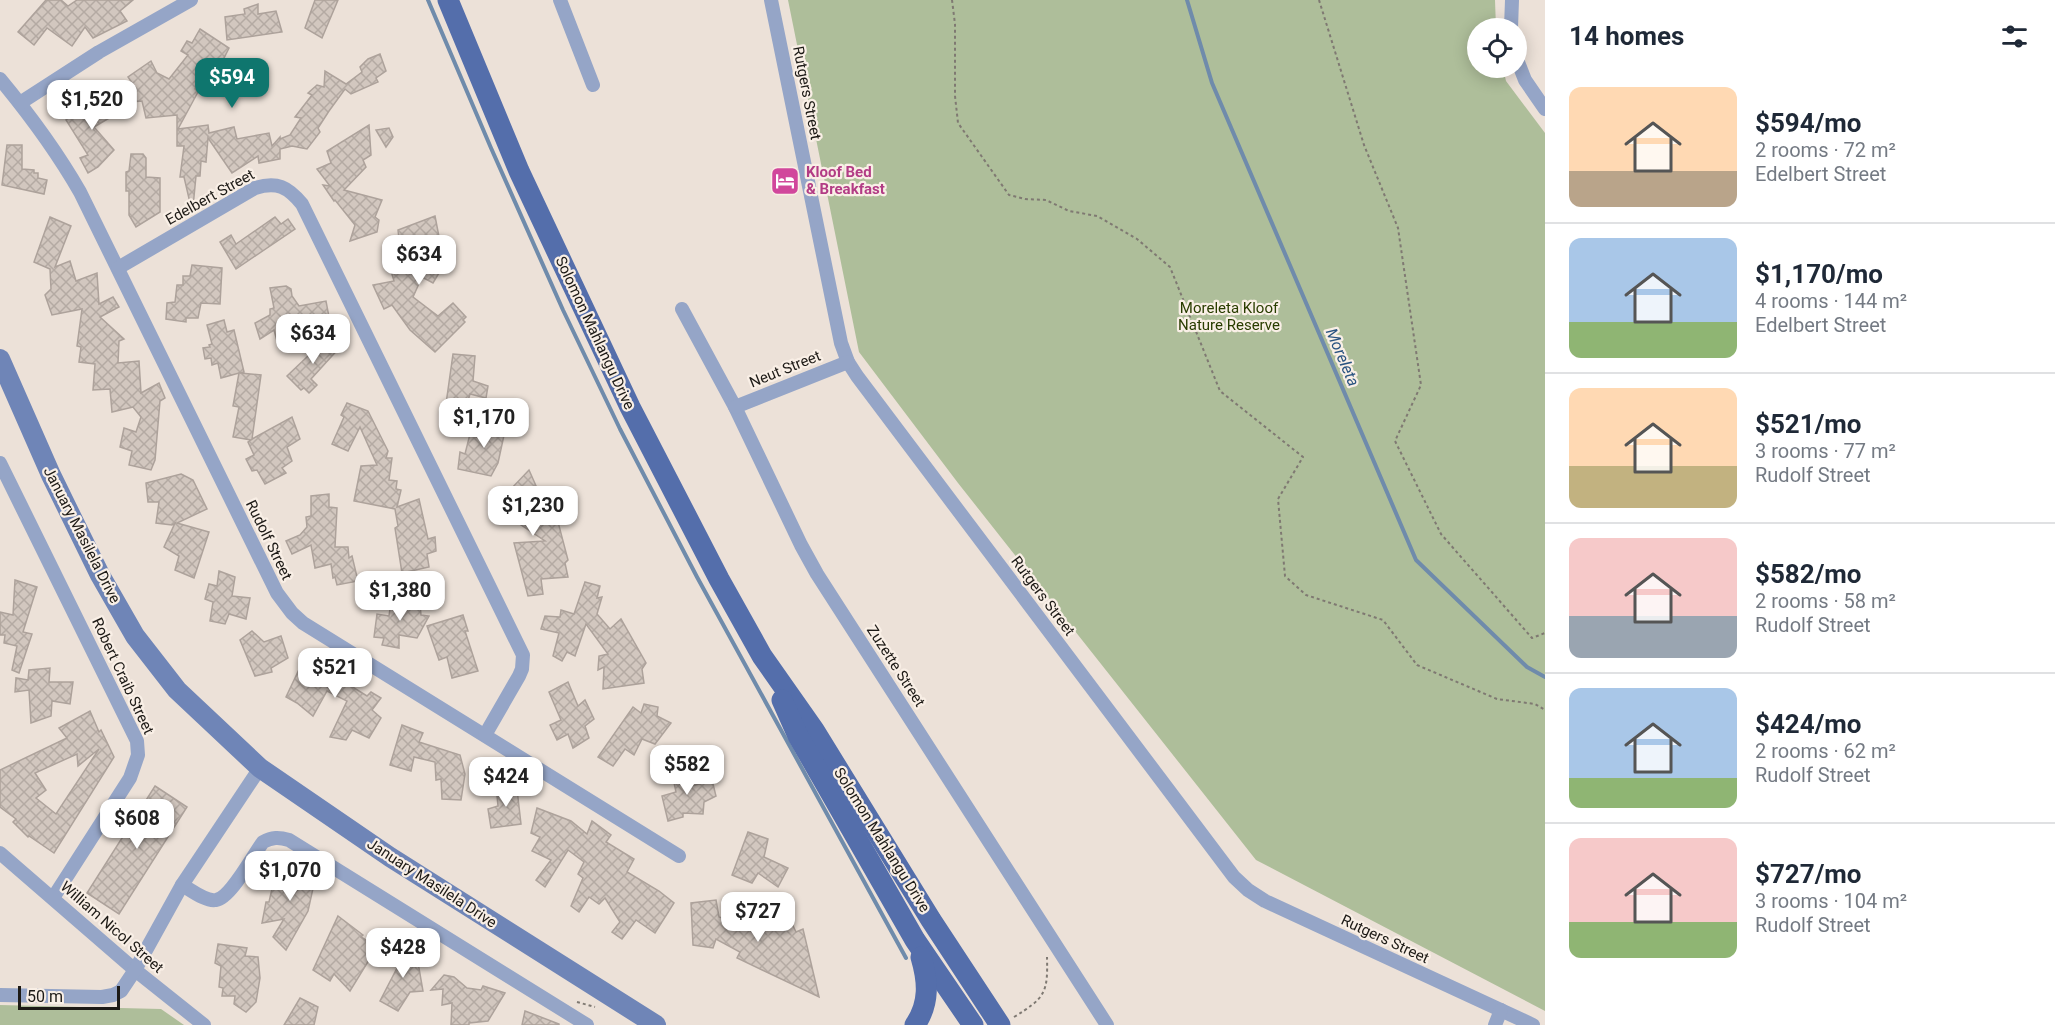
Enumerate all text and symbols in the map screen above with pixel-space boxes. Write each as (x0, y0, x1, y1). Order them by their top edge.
map controls (1467, 18, 1527, 78)
button: locate (1467, 18, 1527, 78)
icon: filters (1998, 20, 2031, 53)
text: 14 homes (1569, 21, 1684, 51)
street label: Rutgers Street (789, 45, 825, 141)
pin: $594 (196, 58, 268, 109)
text: $594 (209, 65, 255, 89)
pin: $1,520 (43, 80, 141, 131)
text: $1,520 (61, 87, 123, 111)
text: $594/mo (1755, 108, 1862, 138)
icon: home (1617, 111, 1689, 183)
text: 2 rooms · 72 m² (1755, 138, 1896, 162)
text: Edelbert Street (1755, 162, 1886, 186)
place label: Kloof Bed & Breakfast (806, 163, 885, 198)
street label: Edelbert Street (163, 165, 258, 229)
hotel icon: Kloof Bed & Breakfast (769, 165, 801, 197)
pin: $634 (383, 235, 455, 286)
text: $634 (396, 242, 442, 266)
street label: Solomon Mahlangu Drive (552, 253, 638, 413)
text: $1,170/mo (1755, 259, 1883, 289)
icon: home (1617, 262, 1689, 334)
text: 4 rooms · 144 m² (1755, 289, 1907, 313)
park label: Moreleta Kloof Nature Reserve (1178, 299, 1280, 334)
text: Edelbert Street (1755, 313, 1886, 337)
pin: $634 (277, 314, 349, 365)
text: $634 (290, 321, 336, 345)
water label: Moreleta (1322, 325, 1363, 389)
street label: Neut Street (747, 347, 823, 391)
pin: $1,170 (435, 398, 533, 449)
text: $1,170 (453, 405, 515, 429)
text: $521/mo (1755, 409, 1862, 439)
icon: home (1617, 412, 1689, 484)
text: 3 rooms · 77 m² (1755, 439, 1896, 463)
text: Rudolf Street (1755, 463, 1871, 487)
street label: January Masilela Drive (40, 464, 124, 606)
pin: $1,230 (484, 486, 582, 537)
text: $1,230 (502, 493, 564, 517)
street label: Rudolf Street (242, 497, 296, 583)
street label: Rutgers Street (1007, 553, 1079, 639)
text: $582/mo (1755, 559, 1862, 589)
icon: home (1617, 562, 1689, 634)
pin: $1,380 (351, 571, 449, 622)
text: $1,380 (369, 578, 431, 602)
text: 2 rooms · 58 m² (1755, 589, 1896, 613)
text: Rudolf Street (1755, 613, 1871, 637)
street label: Robert Craib Street (88, 615, 158, 737)
street label: Zuzette Street (863, 622, 929, 710)
pin: $521 (299, 648, 371, 699)
text: $521 (312, 655, 358, 679)
text: $424/mo (1755, 709, 1862, 739)
icon: home (1617, 712, 1689, 784)
text: 2 rooms · 62 m² (1755, 739, 1896, 763)
pin: $582 (651, 745, 723, 796)
text: $582 (664, 752, 710, 776)
pin: $424 (470, 757, 542, 808)
text: Rudolf Street (1755, 763, 1871, 787)
text: $424 (483, 764, 529, 788)
street label: Solomon Mahlangu Drive (830, 764, 934, 916)
pin: $608 (101, 799, 173, 850)
text: $608 (114, 806, 160, 830)
street label: January Masilela Drive (364, 834, 500, 932)
pin: $1,070 (241, 851, 339, 902)
text: $1,070 (259, 858, 321, 882)
text: $727/mo (1755, 859, 1862, 889)
icon: home (1617, 862, 1689, 934)
street label: William Nicol Street (57, 877, 167, 977)
text: 3 rooms · 104 m² (1755, 889, 1907, 913)
pin: $727 (722, 892, 794, 943)
text: $727 (735, 899, 781, 923)
street label: Rutgers Street (1338, 911, 1432, 967)
text: Rudolf Street (1755, 913, 1871, 937)
pin: $428 (367, 928, 439, 979)
text: $428 (380, 935, 426, 959)
scale bar (18, 983, 120, 1010)
text: 50 m (27, 987, 63, 1006)

